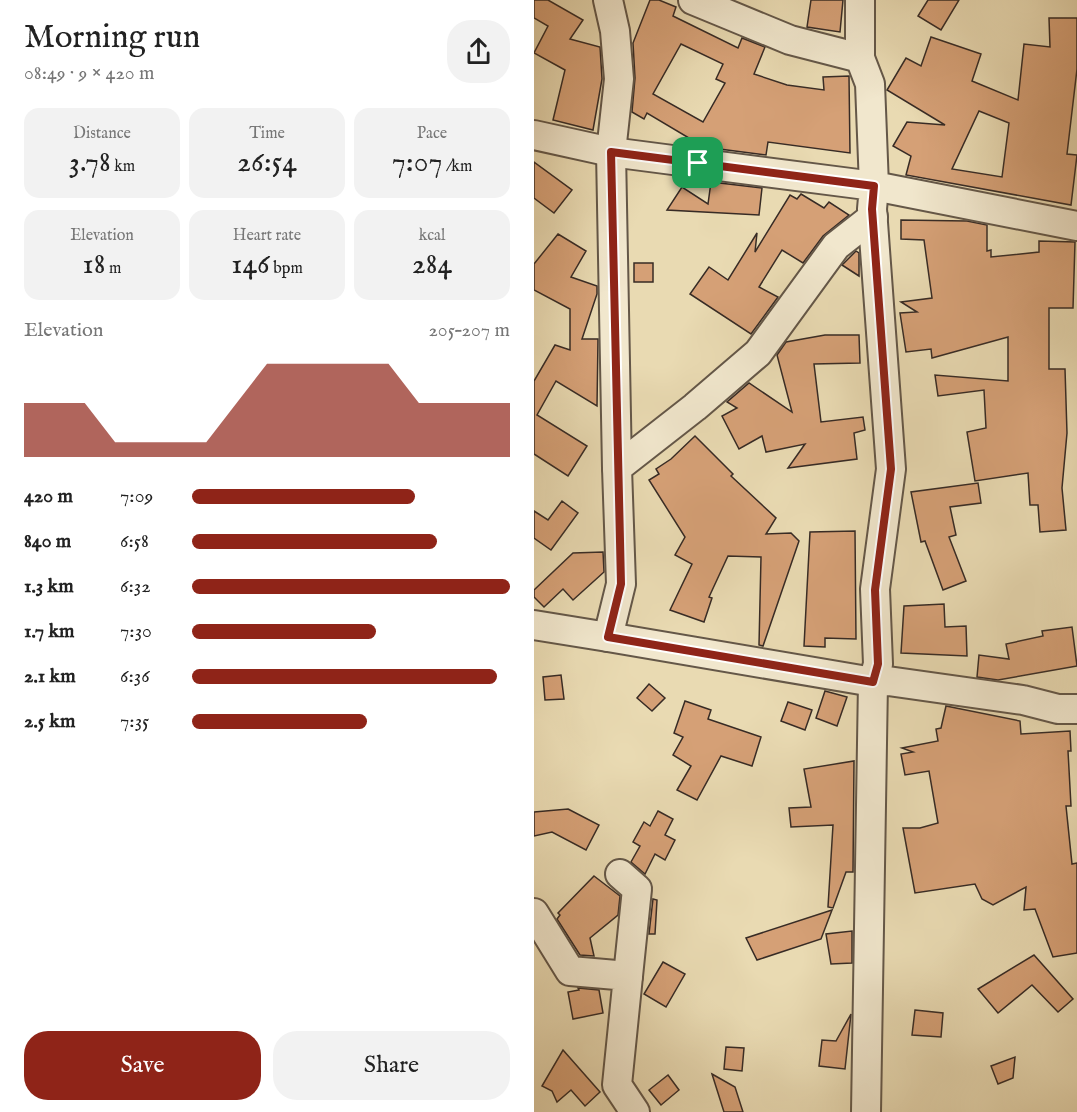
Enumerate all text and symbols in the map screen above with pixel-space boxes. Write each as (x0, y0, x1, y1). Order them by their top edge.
text: Morning run (24, 17, 200, 59)
button: share (447, 20, 510, 83)
text: 08:49 · 9 × 420 m (24, 61, 154, 86)
text: Distance (73, 124, 131, 144)
text: Time (249, 124, 285, 144)
text: Pace (417, 124, 447, 144)
pin (672, 137, 723, 188)
text: 3.78 (69, 144, 111, 182)
text: 26:54 (237, 144, 297, 182)
text: 7:07 (392, 144, 442, 182)
icon: arrive (681, 146, 714, 179)
text: km (111, 157, 135, 177)
text: /km (442, 157, 472, 177)
text: Elevation (70, 226, 134, 246)
text: Heart rate (233, 226, 301, 246)
text: kcal (419, 226, 445, 246)
text: 18 (83, 246, 106, 284)
text: 146 (231, 246, 270, 284)
text: 284 (412, 246, 452, 284)
text: m (106, 259, 121, 279)
text: bpm (270, 259, 303, 279)
text: Elevation (24, 318, 103, 343)
text: 205–207 m (428, 318, 510, 343)
text: 420 m (24, 484, 73, 509)
text: 7:09 (120, 484, 153, 509)
text: 840 m (24, 529, 71, 554)
text: 6:58 (120, 529, 149, 554)
text: 1.3 km (24, 574, 74, 599)
text: 6:32 (120, 574, 151, 599)
text: 1.7 km (24, 619, 75, 644)
text: 7:30 (120, 619, 152, 644)
text: 2.1 km (24, 664, 76, 689)
text: 6:36 (120, 664, 150, 689)
text: 2.5 km (24, 709, 75, 734)
text: 7:35 (120, 709, 149, 734)
button: Save (24, 1031, 261, 1100)
button: Share (273, 1031, 510, 1100)

